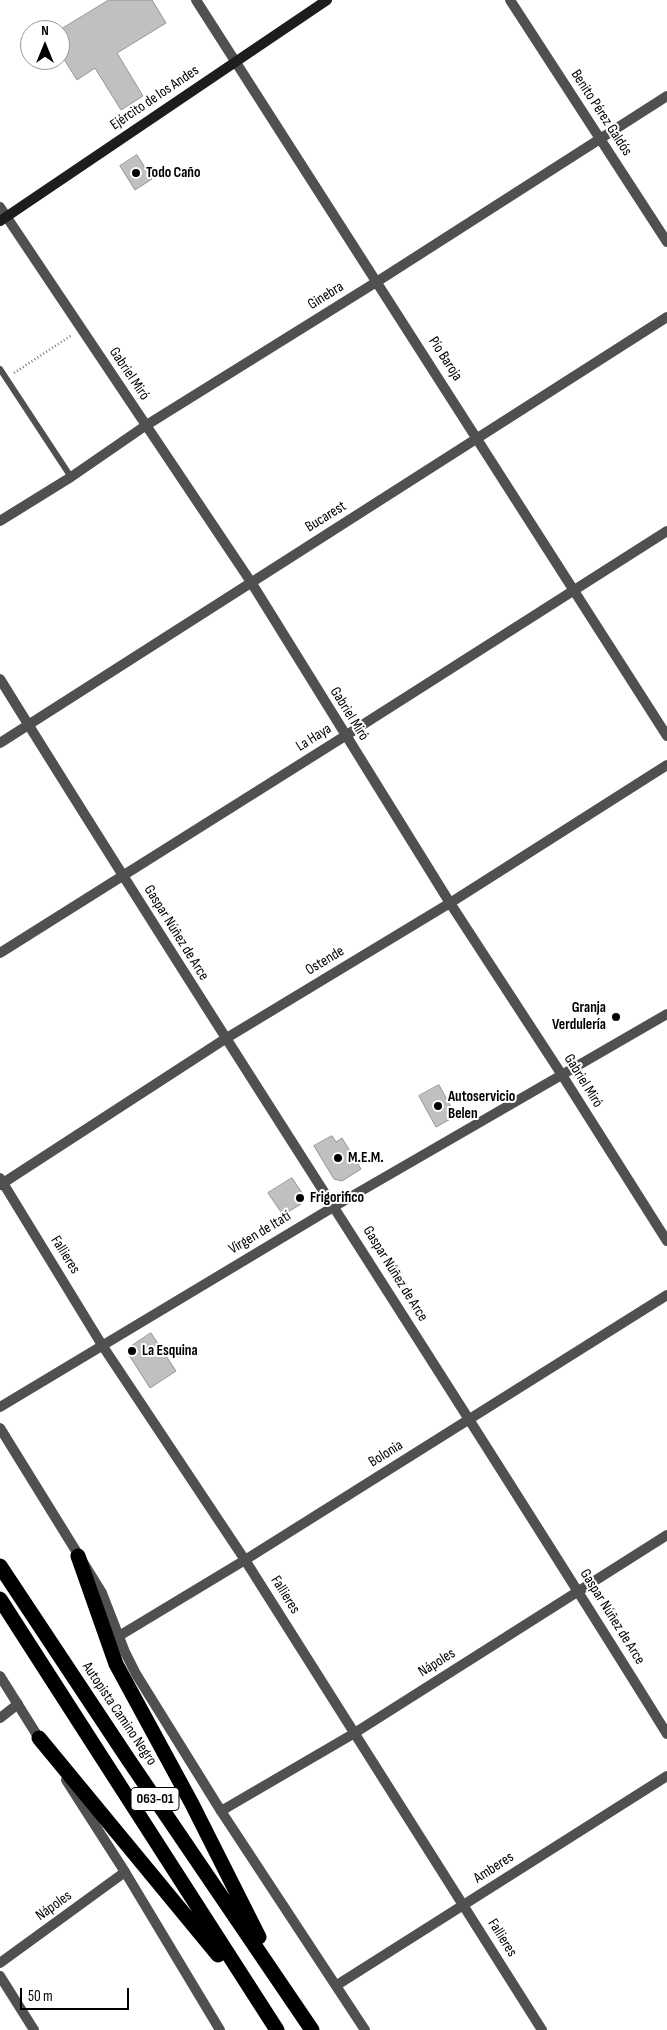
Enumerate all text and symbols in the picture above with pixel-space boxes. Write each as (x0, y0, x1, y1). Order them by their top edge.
north arrow (20, 20, 70, 70)
text: N (41, 22, 49, 39)
street label: Ejército de los Andes (107, 62, 203, 134)
street label: Benito Pérez Galdós (566, 67, 636, 159)
place label: Todo Caño (146, 164, 200, 182)
marker: Todo Caño (130, 167, 142, 179)
street label: Ginebra (305, 278, 347, 314)
street label: Pío Baroja (424, 334, 466, 384)
street label: Gabriel Miró (105, 344, 153, 404)
street label: Bucarest (302, 498, 350, 536)
street label: Gabriel Miró (326, 684, 372, 744)
street label: La Haya (293, 720, 335, 756)
street label: Gaspar Núñez de Arce (140, 882, 212, 984)
street label: Ostende (302, 942, 348, 980)
place label: Granja Verdulería (552, 999, 606, 1034)
marker: Granja Verdulería (610, 1011, 622, 1023)
street label: Gabriel Miró (560, 1051, 606, 1111)
place label: Autoservicio Belen (448, 1088, 515, 1123)
marker: Autoservicio Belen (432, 1100, 444, 1112)
place label: M.E.M. (348, 1149, 384, 1167)
marker: M.E.M. (332, 1152, 344, 1164)
place label: Frigorifico (310, 1189, 364, 1207)
marker: Frigorifico (294, 1192, 306, 1204)
street label: Virgen de Itatí (226, 1207, 294, 1259)
street label: Gaspar Núñez de Arce (359, 1223, 431, 1325)
street label: Fallieres (46, 1233, 84, 1277)
place label: La Esquina (142, 1342, 198, 1360)
marker: La Esquina (126, 1345, 138, 1357)
street label: Bolonia (366, 1437, 406, 1471)
street label: Gaspar Núñez de Arce (576, 1566, 648, 1668)
street label: Fallieres (266, 1573, 304, 1617)
street label: Nápoles (415, 1645, 459, 1681)
street label: Autopista Camino Negro (78, 1659, 160, 1769)
road number: 063-01 (131, 1788, 179, 1810)
street label: Amberes (471, 1848, 517, 1888)
street label: Nápoles (33, 1887, 75, 1925)
street label: Fallieres (483, 1916, 521, 1960)
scale bar (22, 1978, 131, 2010)
text: 50 m (28, 1987, 53, 2006)

